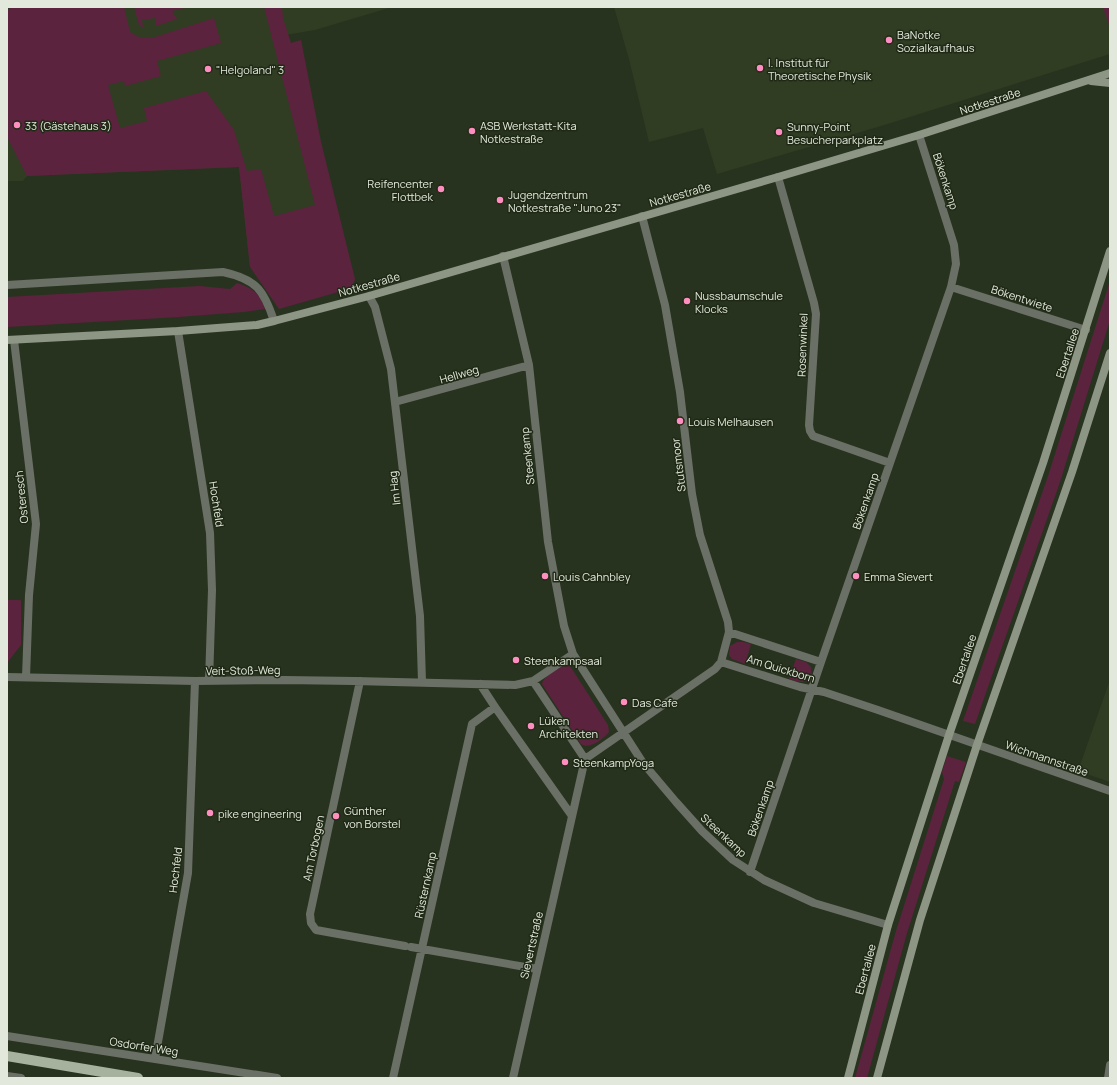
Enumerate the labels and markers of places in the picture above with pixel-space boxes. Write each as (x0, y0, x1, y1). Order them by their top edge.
place label: BaNotke Sozialkaufhaus (897, 27, 975, 55)
marker: BaNotke Sozialkaufhaus (884, 35, 894, 45)
place label: I. Institut für Theoretische Physik (768, 55, 872, 83)
place label: "Helgoland" 3 (216, 62, 284, 77)
marker: I. Institut für Theoretische Physik (755, 63, 765, 73)
marker: "Helgoland" 3 (203, 64, 213, 74)
place label: 33 (Gästehaus 3) (25, 118, 112, 133)
place label: ASB Werkstatt-Kita Notkestraße (480, 118, 577, 146)
place label: Sunny-Point Besucherparkplatz (787, 119, 883, 147)
marker: 33 (Gästehaus 3) (12, 120, 22, 130)
marker: ASB Werkstatt-Kita Notkestraße (467, 126, 477, 136)
marker: Sunny-Point Besucherparkplatz (774, 127, 784, 137)
place label: Reifencenter Flottbek (367, 176, 434, 204)
marker: Reifencenter Flottbek (436, 184, 446, 194)
place label: Jugendzentrum Notkestraße "Juno 23" (508, 187, 621, 215)
marker: Jugendzentrum Notkestraße "Juno 23" (495, 195, 505, 205)
place label: Nussbaumschule Klocks (695, 288, 784, 316)
marker: Nussbaumschule Klocks (682, 296, 692, 306)
place label: Louis Melhausen (688, 414, 773, 429)
marker: Louis Melhausen (675, 416, 685, 426)
place label: Louis Cahnbley (553, 569, 631, 584)
place label: Emma Sievert (864, 569, 933, 584)
marker: Louis Cahnbley (540, 571, 550, 581)
marker: Emma Sievert (851, 571, 861, 581)
place label: Steenkampsaal (524, 653, 602, 668)
marker: Steenkampsaal (511, 655, 521, 665)
place label: Das Cafe (632, 695, 678, 710)
marker: Das Cafe (619, 697, 629, 707)
place label: Lüken Architekten (539, 713, 598, 741)
marker: Lüken Architekten (526, 721, 536, 731)
place label: SteenkampYoga (573, 755, 654, 770)
marker: SteenkampYoga (560, 757, 570, 767)
place label: Günther von Borstel (344, 803, 401, 831)
place label: pike engineering (218, 806, 302, 821)
marker: pike engineering (205, 808, 215, 818)
marker: Günther von Borstel (331, 811, 341, 821)

